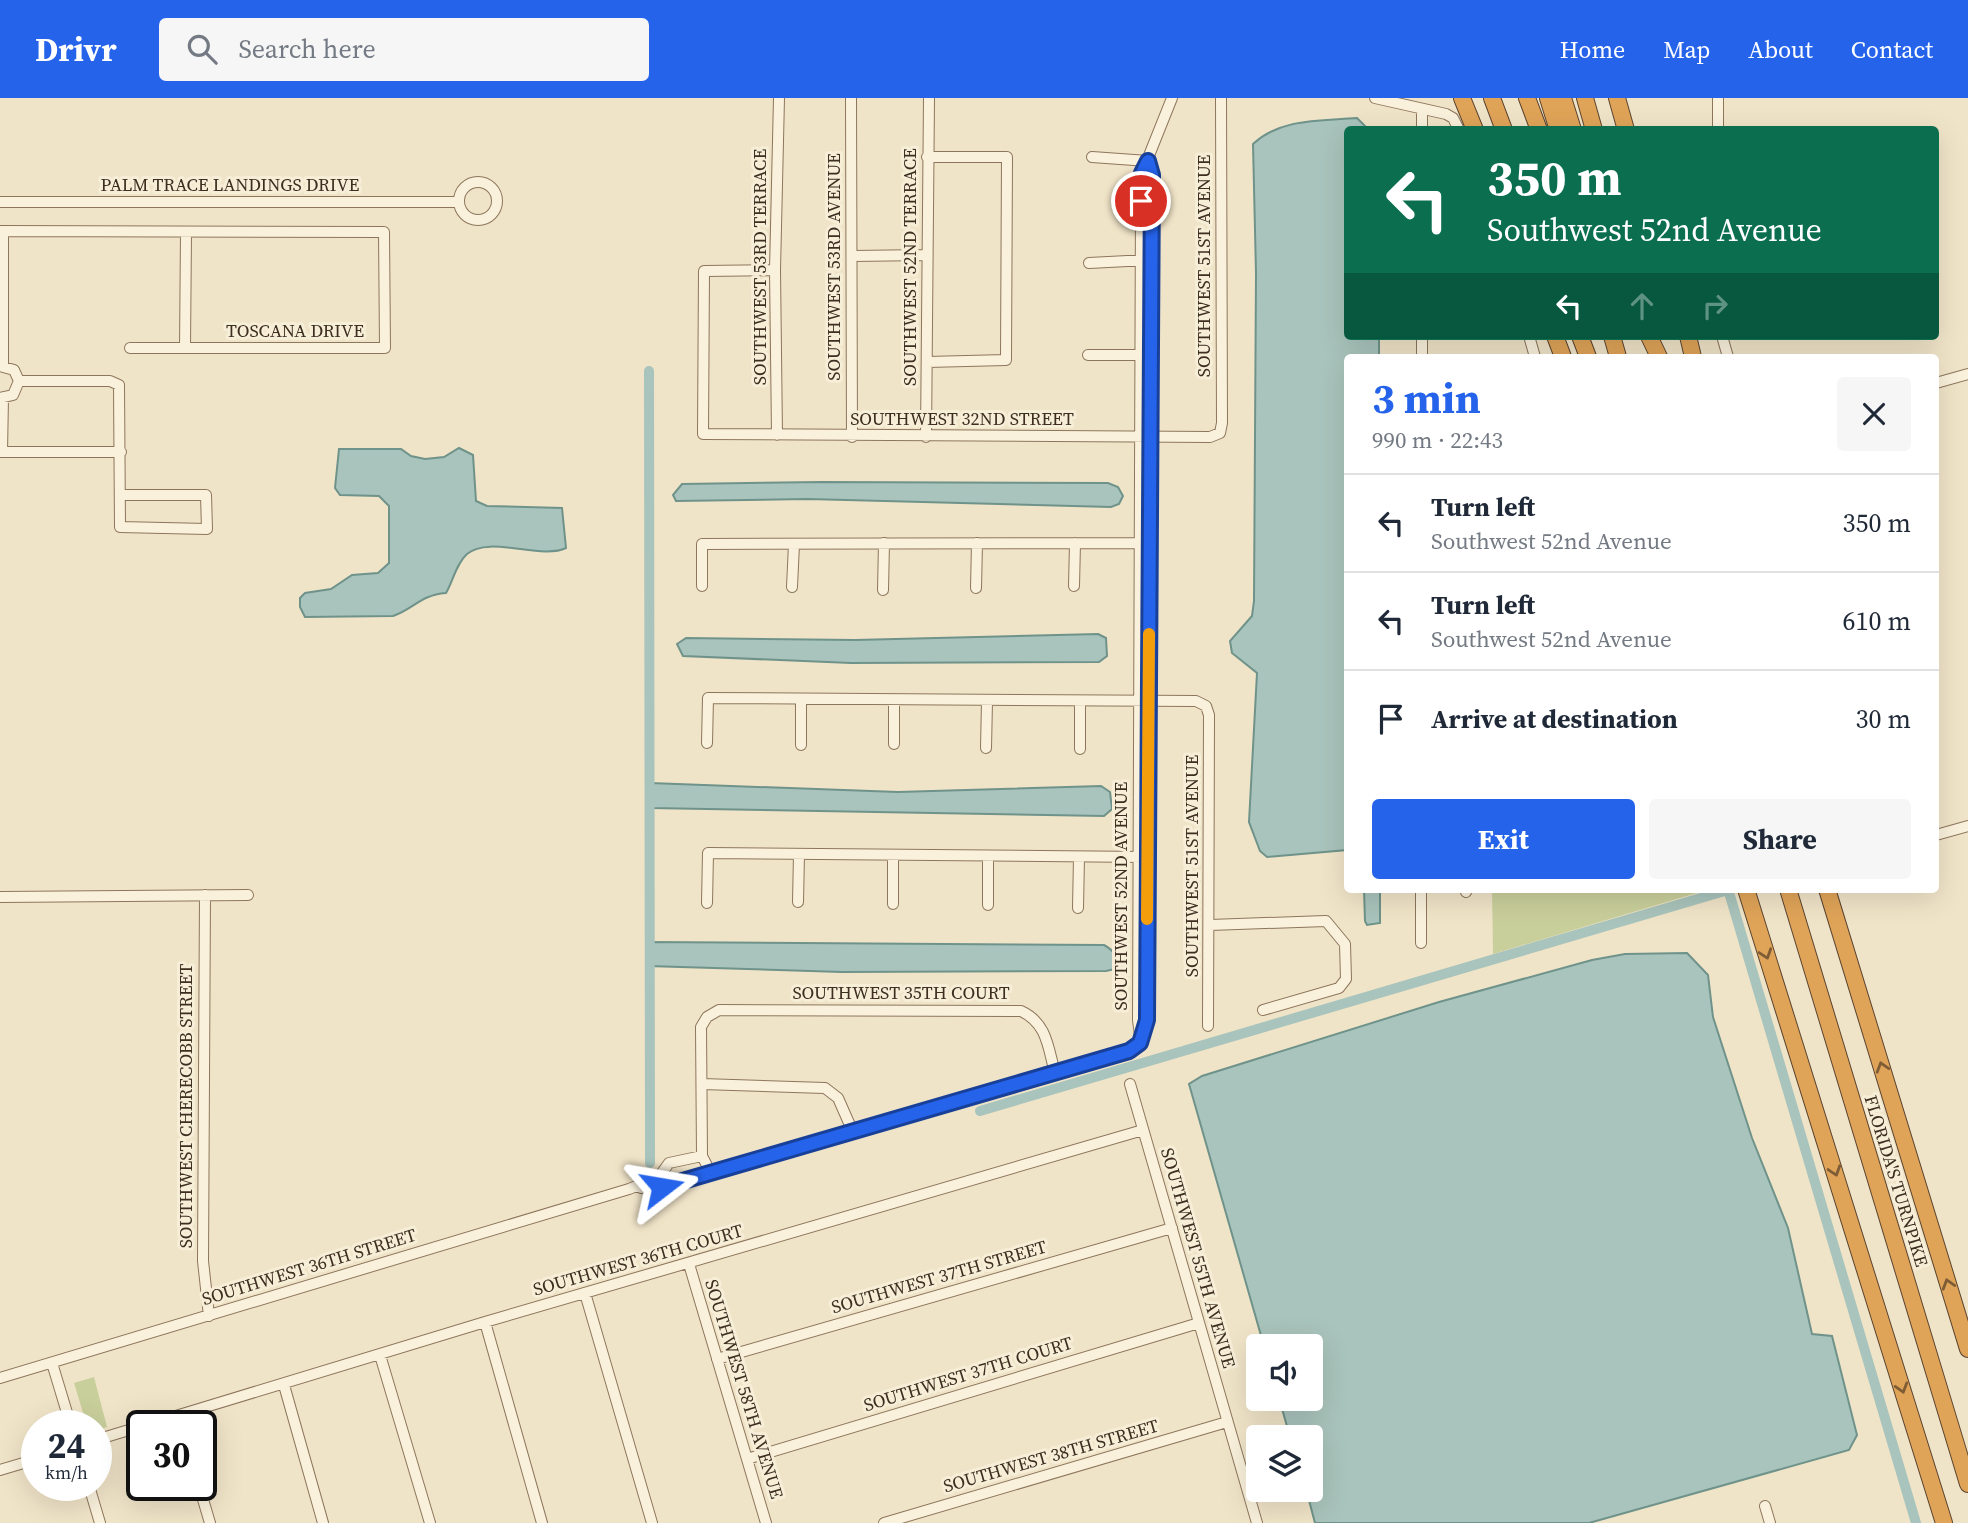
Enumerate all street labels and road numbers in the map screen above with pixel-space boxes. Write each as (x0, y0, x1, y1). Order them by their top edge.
street label: SOUTHWEST 52ND TERRACE (897, 148, 922, 386)
street label: SOUTHWEST 53RD TERRACE (747, 149, 772, 385)
street label: SOUTHWEST 53RD AVENUE (821, 153, 846, 381)
street label: SOUTHWEST 51ST AVENUE (1191, 155, 1216, 377)
street label: PALM TRACE LANDINGS DRIVE (101, 172, 360, 197)
street label: TOSCANA DRIVE (226, 318, 364, 343)
street label: SOUTHWEST 32ND STREET (850, 406, 1074, 431)
street label: SOUTHWEST 51ST AVENUE (1179, 755, 1204, 977)
street label: SOUTHWEST 52ND AVENUE (1108, 781, 1133, 1010)
street label: SOUTHWEST CHERECOBB STREET (173, 964, 198, 1248)
street label: SOUTHWEST 35TH COURT (792, 980, 1010, 1005)
street label: FLORIDA'S TURNPIKE (1858, 1092, 1935, 1270)
street label: SOUTHWEST 55TH AVENUE (1155, 1145, 1242, 1371)
street label: SOUTHWEST 36TH COURT (530, 1218, 746, 1301)
street label: SOUTHWEST 36TH STREET (199, 1222, 419, 1311)
street label: SOUTHWEST 37TH STREET (828, 1234, 1050, 1319)
street label: SOUTHWEST 58TH AVENUE (699, 1276, 790, 1502)
street label: SOUTHWEST 37TH COURT (860, 1330, 1075, 1417)
street label: SOUTHWEST 38TH STREET (940, 1413, 1162, 1498)

